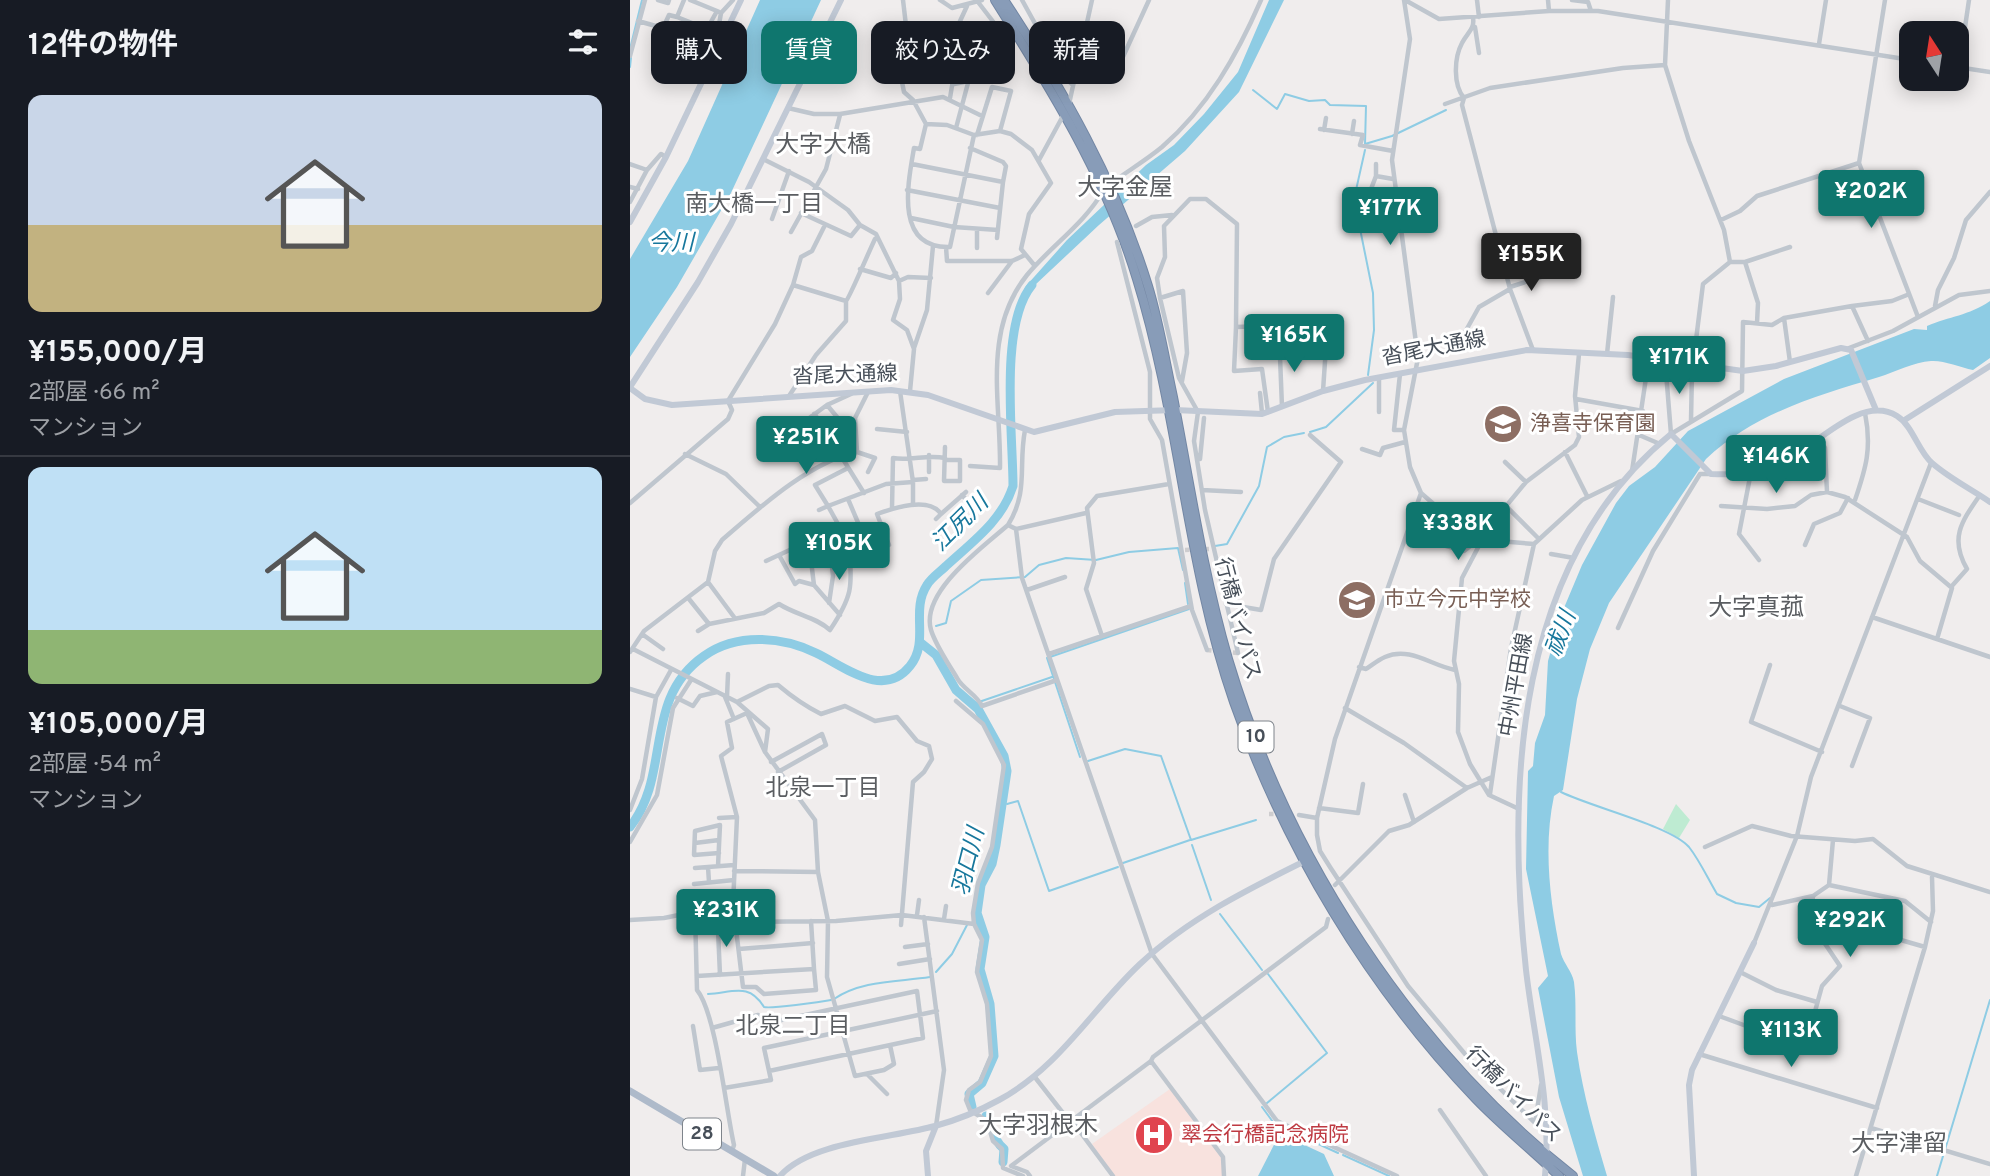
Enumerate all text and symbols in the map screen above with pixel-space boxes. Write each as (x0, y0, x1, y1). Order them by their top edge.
chip: 購入 (651, 21, 747, 84)
chip: 賃貸 (761, 21, 857, 84)
chip: 絞り込み (871, 21, 1015, 84)
chip: 新着 (1029, 21, 1125, 84)
north arrow (1899, 21, 1969, 91)
map controls (1899, 21, 1969, 91)
icon: filters (564, 23, 602, 61)
text: 12件の物件 (28, 28, 178, 65)
district label: 大字大橋 (775, 131, 871, 161)
icon: home (252, 141, 378, 267)
pin: ¥202K (1822, 170, 1920, 230)
district label: 大字金屋 (1077, 174, 1173, 204)
text: ¥202K (1834, 178, 1908, 207)
pin: ¥177K (1341, 188, 1439, 247)
district label: 南大橋一丁目 (685, 191, 823, 220)
text: ¥177K (1358, 195, 1422, 224)
water label: 今川 (648, 230, 697, 259)
pin: ¥155K (1482, 233, 1580, 293)
text: ¥155K (1497, 241, 1565, 270)
pin: ¥165K (1245, 314, 1343, 374)
text: ¥165K (1260, 322, 1328, 351)
street label: 沓尾大通線 (1380, 326, 1488, 372)
text: ¥155,000/月 (28, 335, 207, 372)
pin: ¥171K (1630, 336, 1728, 396)
text: ¥171K (1648, 344, 1710, 373)
street label: 沓尾大通線 (792, 361, 898, 391)
text: 2部屋 · 66 m² (28, 379, 160, 408)
school or university icon: 浄喜寺保育園 (1482, 403, 1524, 445)
place label: 浄喜寺保育園 (1530, 411, 1656, 438)
text: マンション (28, 415, 143, 444)
pin: ¥251K (757, 416, 855, 476)
text: ¥251K (772, 424, 840, 453)
pin: ¥146K (1727, 435, 1825, 495)
text: ¥146K (1742, 443, 1810, 472)
water label: 江尻川 (926, 487, 998, 559)
pin: ¥338K (1409, 503, 1507, 562)
text: ¥338K (1422, 510, 1494, 539)
icon: home (252, 513, 378, 639)
pin: ¥105K (790, 522, 888, 582)
text: ¥105K (805, 530, 873, 559)
street label: 行橋バイパス (1208, 555, 1266, 683)
school or university icon: 市立今元中学校 (1336, 579, 1378, 621)
place label: 市立今元中学校 (1384, 587, 1531, 614)
district label: 大字真菰 (1708, 594, 1804, 624)
water label: 祓川 (1540, 605, 1585, 661)
street label: 中州平田線 (1495, 631, 1539, 739)
text: ¥105,000/月 (28, 707, 209, 744)
road number: 10 (1238, 722, 1274, 752)
text: 2部屋 · 54 m² (28, 751, 161, 780)
district label: 北泉一丁目 (766, 775, 881, 804)
text: マンション (28, 787, 143, 816)
water label: 羽口川 (948, 822, 993, 899)
pin: ¥231K (677, 890, 775, 949)
text: ¥231K (692, 897, 760, 926)
pin: ¥292K (1801, 900, 1899, 959)
text: ¥292K (1814, 907, 1886, 936)
pin: ¥113K (1742, 1010, 1840, 1069)
district label: 北泉二丁目 (736, 1013, 851, 1042)
text: ¥113K (1760, 1017, 1822, 1046)
street label: 行橋バイパス (1459, 1041, 1567, 1149)
district label: 大字羽根木 (978, 1112, 1098, 1142)
hospital icon: 翠会行橋記念病院 (1133, 1114, 1175, 1156)
road number: 28 (683, 1118, 721, 1150)
place label: 翠会行橋記念病院 (1181, 1122, 1349, 1149)
district label: 大字津留 (1851, 1130, 1947, 1160)

